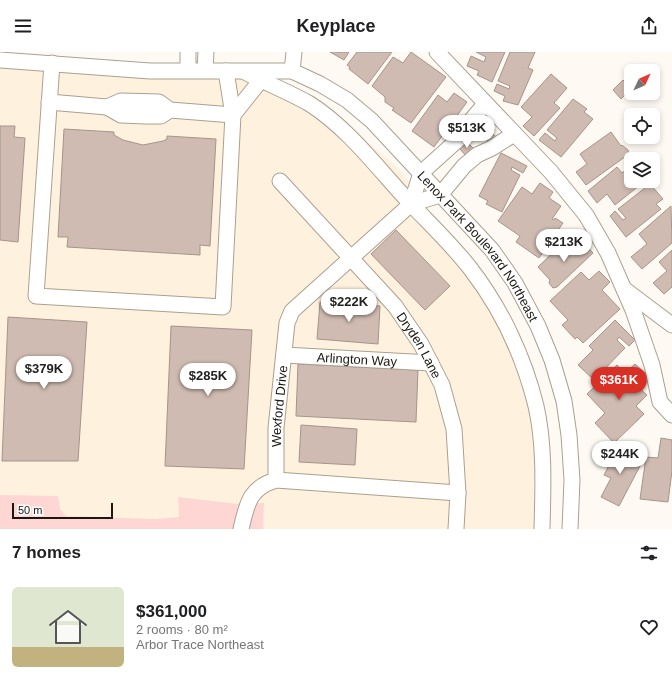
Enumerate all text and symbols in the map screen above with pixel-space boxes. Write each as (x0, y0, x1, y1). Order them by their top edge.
icon: menu (12, 15, 34, 37)
icon: share (638, 15, 660, 37)
text: Keyplace (296, 16, 376, 36)
north arrow (624, 64, 660, 100)
map controls (624, 64, 660, 188)
button: locate (624, 108, 660, 144)
pin: $513K (439, 115, 495, 149)
text: $513K (448, 120, 486, 135)
button: layers (624, 152, 660, 188)
street label: Lenox Park Boulevard Northeast (415, 168, 542, 324)
pin: $213K (536, 229, 592, 263)
text: $213K (545, 234, 583, 249)
pin: $222K (321, 289, 377, 323)
text: $222K (330, 294, 368, 309)
street label: Dryden Lane (394, 309, 445, 381)
street label: Arlington Way (316, 349, 398, 369)
pin: $379K (16, 356, 72, 390)
text: $379K (25, 361, 63, 376)
pin: $285K (180, 363, 236, 397)
street label: Wexford Drive (269, 364, 290, 447)
pin: $361K (591, 367, 647, 401)
text: $285K (189, 368, 227, 383)
text: $361K (600, 372, 638, 387)
pin: $244K (592, 441, 648, 475)
text: $244K (601, 446, 639, 461)
scale bar (12, 501, 113, 520)
text: 50 m (18, 504, 42, 516)
icon: filters (638, 542, 660, 564)
text: 7 homes (12, 543, 81, 562)
text: $361,000 (136, 602, 207, 621)
icon: home (44, 603, 92, 651)
icon: heart (638, 616, 660, 638)
text: 2 rooms · 80 m² (136, 622, 228, 637)
text: Arbor Trace Northeast (136, 637, 264, 652)

